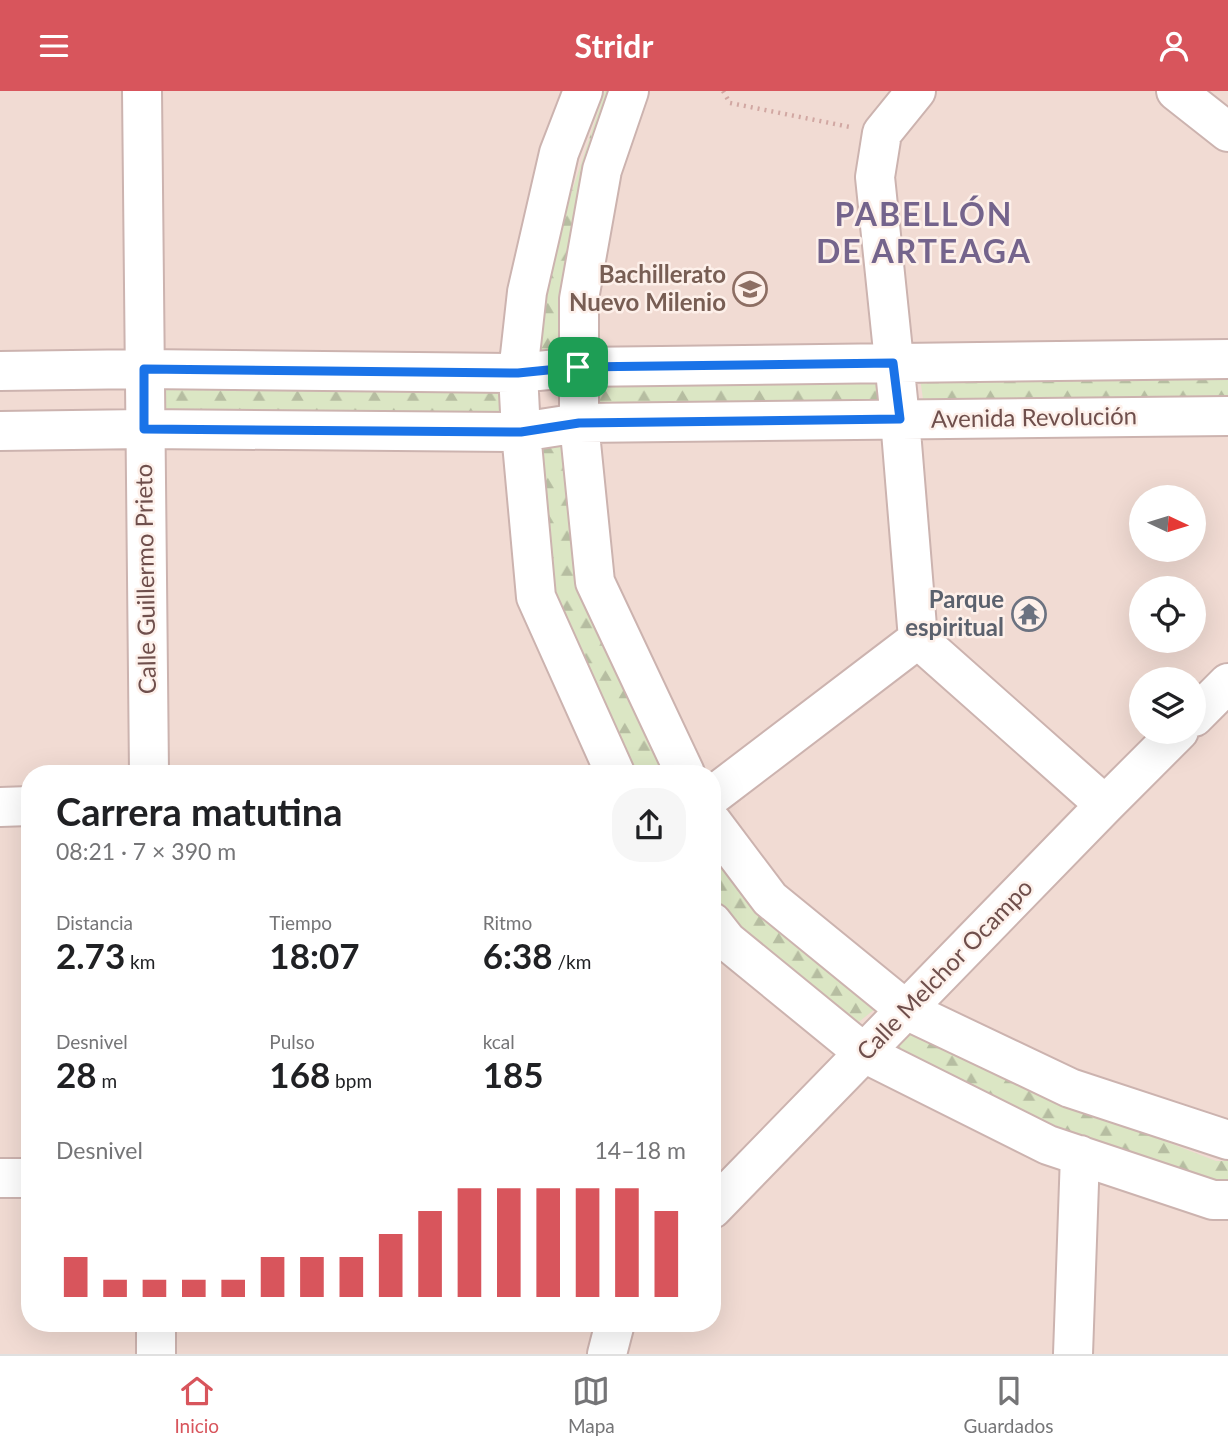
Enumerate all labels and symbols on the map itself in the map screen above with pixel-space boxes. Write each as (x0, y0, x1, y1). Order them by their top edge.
district label: PABELLÓN DE ARTEAGA (816, 194, 1032, 270)
place label: Bachillerato Nuevo Milenio (569, 259, 726, 316)
school or university icon: Bachillerato Nuevo Milenio (731, 270, 769, 308)
pin (548, 337, 608, 397)
street label: Avenida Revolución (931, 400, 1137, 433)
street label: Calle Guillermo Prieto (128, 464, 161, 694)
north arrow (1129, 485, 1206, 562)
place label: Parque espiritual (905, 584, 1004, 641)
temple icon: Parque espiritual (1010, 595, 1048, 633)
street label: Calle Melchor Ocampo (850, 872, 1038, 1066)

